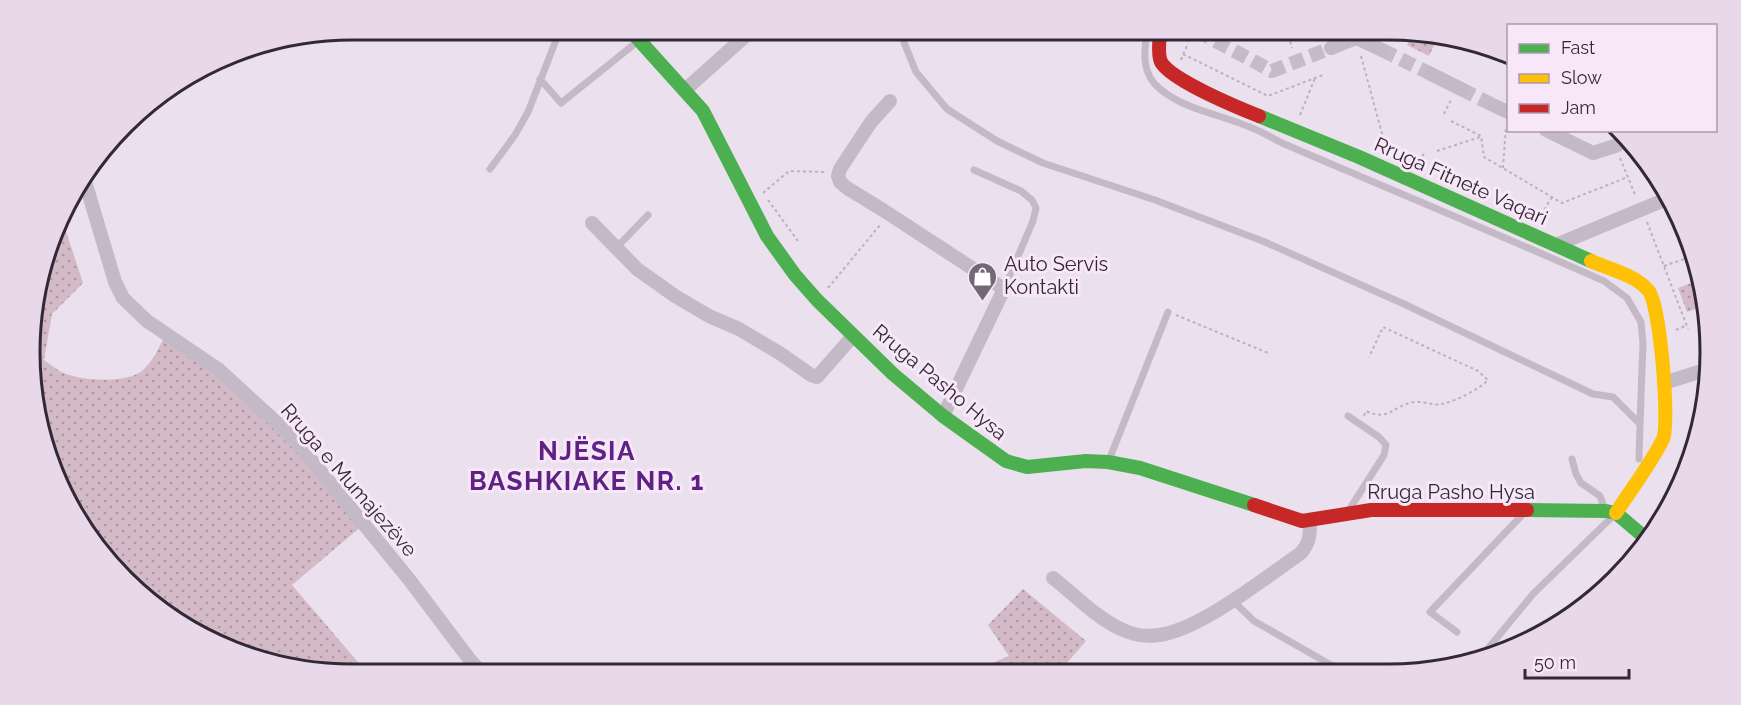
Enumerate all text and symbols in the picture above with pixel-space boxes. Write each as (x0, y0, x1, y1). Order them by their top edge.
legend (1507, 24, 1717, 132)
text: Fast (1561, 37, 1595, 58)
text: Slow (1561, 67, 1602, 88)
text: Jam (1561, 97, 1596, 118)
street label: Rruga Fitnete Vaqari (1371, 132, 1551, 230)
place label: Auto Servis Kontakti (1004, 252, 1108, 299)
shop icon: Auto Servis Kontakti (967, 260, 999, 302)
street label: Rruga Pasho Hysa (868, 319, 1012, 445)
street label: Rruga e Mumajezëve (276, 399, 422, 562)
district label: NJËSIA BASHKIAKE NR. 1 (469, 436, 705, 496)
street label: Rruga Pasho Hysa (1367, 480, 1535, 504)
scale bar (1525, 642, 1628, 680)
text: 50 m (1534, 652, 1576, 673)

